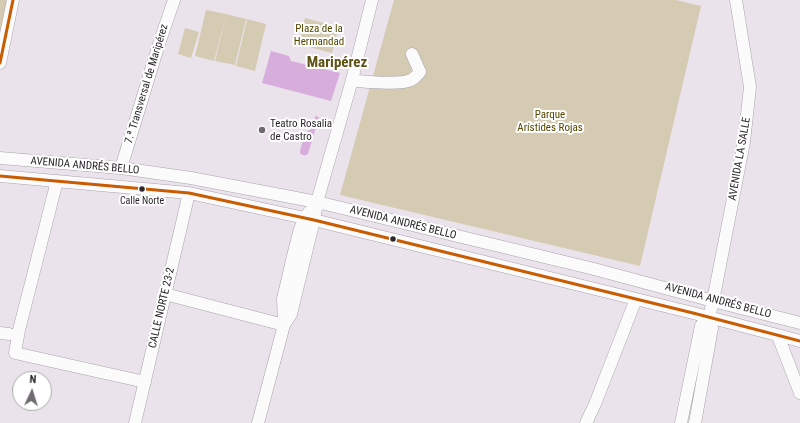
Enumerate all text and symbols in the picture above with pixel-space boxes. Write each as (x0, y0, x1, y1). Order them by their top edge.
park label: Plaza de la Hermandad (294, 22, 344, 48)
street label: 7.ª Transversal de Maripérez (123, 23, 171, 145)
district label: Maripérez (307, 54, 367, 72)
park label: Parque Arístides Rojas (517, 108, 583, 134)
street label: AVENIDA LA SALLE (726, 116, 754, 202)
place label: Teatro Rosalia de Castro (270, 117, 332, 143)
marker: Teatro Rosalia de Castro (257, 125, 267, 135)
street label: AVENIDA ANDRÉS BELLO (30, 155, 140, 177)
marker: Calle Norte (137, 184, 147, 194)
place label: Calle Norte (120, 195, 164, 207)
street label: AVENIDA ANDRÉS BELLO (348, 203, 458, 243)
unlabelled marker (388, 234, 398, 244)
street label: CALLE NORTE 23-2 (146, 266, 178, 350)
street label: AVENIDA ANDRÉS BELLO (664, 280, 772, 322)
north arrow (12, 371, 52, 411)
text: N (29, 373, 37, 386)

